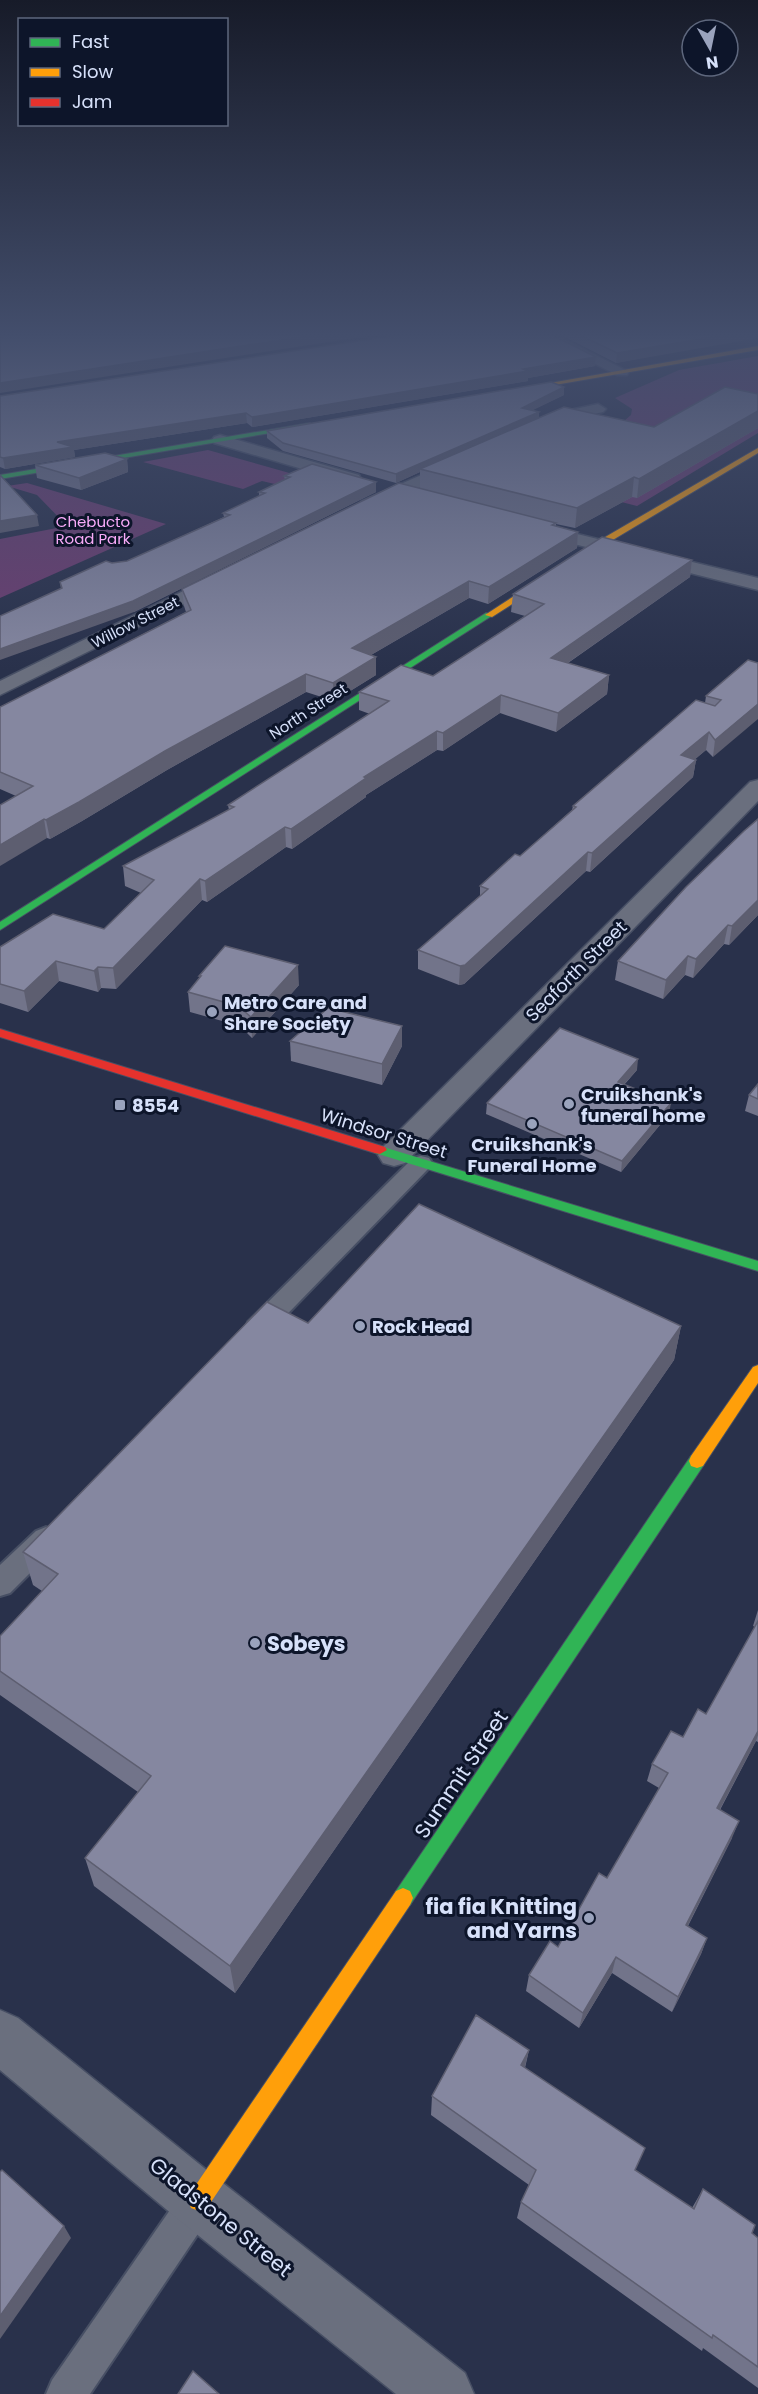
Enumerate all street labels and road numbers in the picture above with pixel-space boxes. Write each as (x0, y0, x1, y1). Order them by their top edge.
street label: Willow Street (88, 591, 182, 653)
street label: North Street (265, 678, 351, 744)
street label: Seaforth Street (520, 915, 632, 1027)
street label: Windsor Street (318, 1102, 450, 1164)
street label: Summit Street (407, 1704, 515, 1844)
street label: Gladstone Street (144, 2151, 298, 2283)

